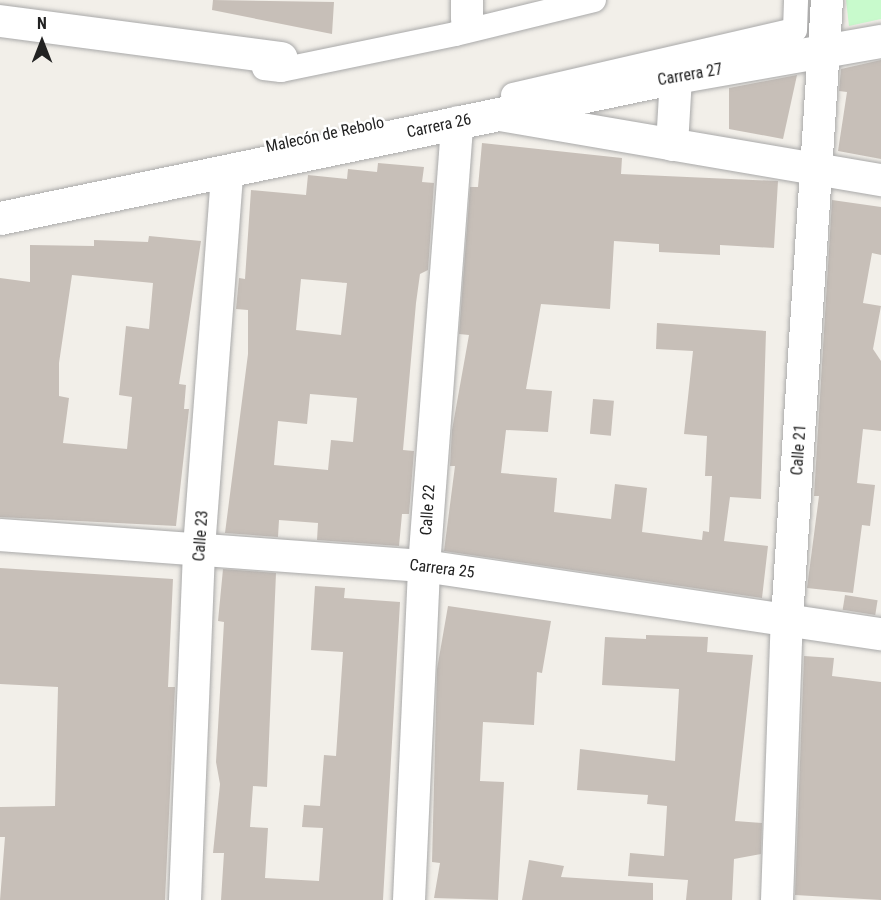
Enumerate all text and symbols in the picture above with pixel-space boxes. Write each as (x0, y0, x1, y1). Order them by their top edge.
north arrow (12, 12, 72, 72)
text: N (37, 14, 47, 33)
street label: Carrera 27 (656, 60, 724, 90)
street label: Carrera 26 (405, 110, 473, 142)
street label: Malecón de Rebolo (264, 113, 386, 157)
street label: Calle 21 (788, 424, 810, 476)
street label: Calle 22 (417, 484, 439, 536)
street label: Calle 23 (190, 510, 212, 562)
street label: Carrera 25 (408, 555, 476, 583)

